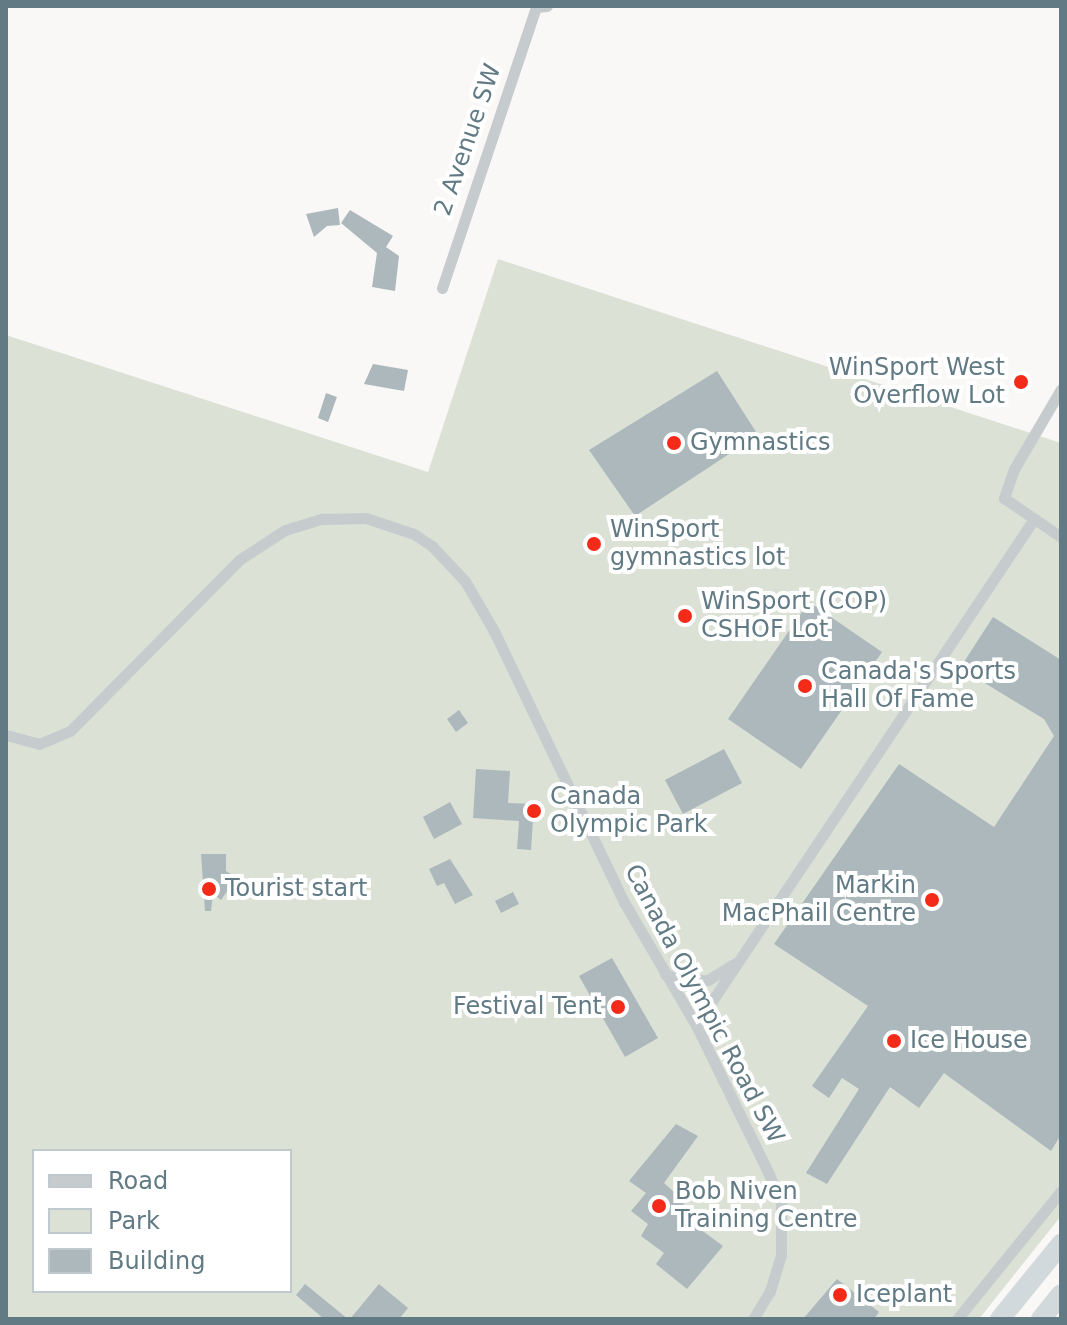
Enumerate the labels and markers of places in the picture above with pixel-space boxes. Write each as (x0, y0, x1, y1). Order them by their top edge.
place label: WinSport West Overflow Lot (829, 354, 1005, 410)
marker: WinSport West Overflow Lot (1012, 373, 1030, 391)
place label: Gymnastics (690, 429, 830, 457)
marker: Gymnastics (665, 434, 683, 452)
place label: WinSport gymnastics lot (610, 516, 785, 572)
marker: WinSport gymnastics lot (585, 535, 603, 553)
place label: WinSport (COP) CSHOF Lot (701, 588, 887, 644)
marker: WinSport (COP) CSHOF Lot (676, 607, 694, 625)
place label: Canada's Sports Hall Of Fame (821, 658, 1016, 714)
marker: Canada's Sports Hall Of Fame (796, 677, 814, 695)
place label: Canada Olympic Park (550, 783, 708, 839)
marker: Canada Olympic Park (525, 802, 543, 820)
place label: Markin MacPhail Centre (722, 872, 916, 928)
place label: Tourist start (225, 875, 367, 903)
marker: Tourist start (200, 880, 218, 898)
marker: Markin MacPhail Centre (923, 891, 941, 909)
place label: Festival Tent (453, 993, 602, 1021)
marker: Festival Tent (609, 998, 627, 1016)
place label: Ice House (910, 1027, 1028, 1055)
marker: Ice House (885, 1032, 903, 1050)
place label: Bob Niven Training Centre (675, 1178, 858, 1234)
marker: Bob Niven Training Centre (650, 1197, 668, 1215)
place label: Iceplant (856, 1281, 952, 1309)
marker: Iceplant (831, 1286, 849, 1304)

